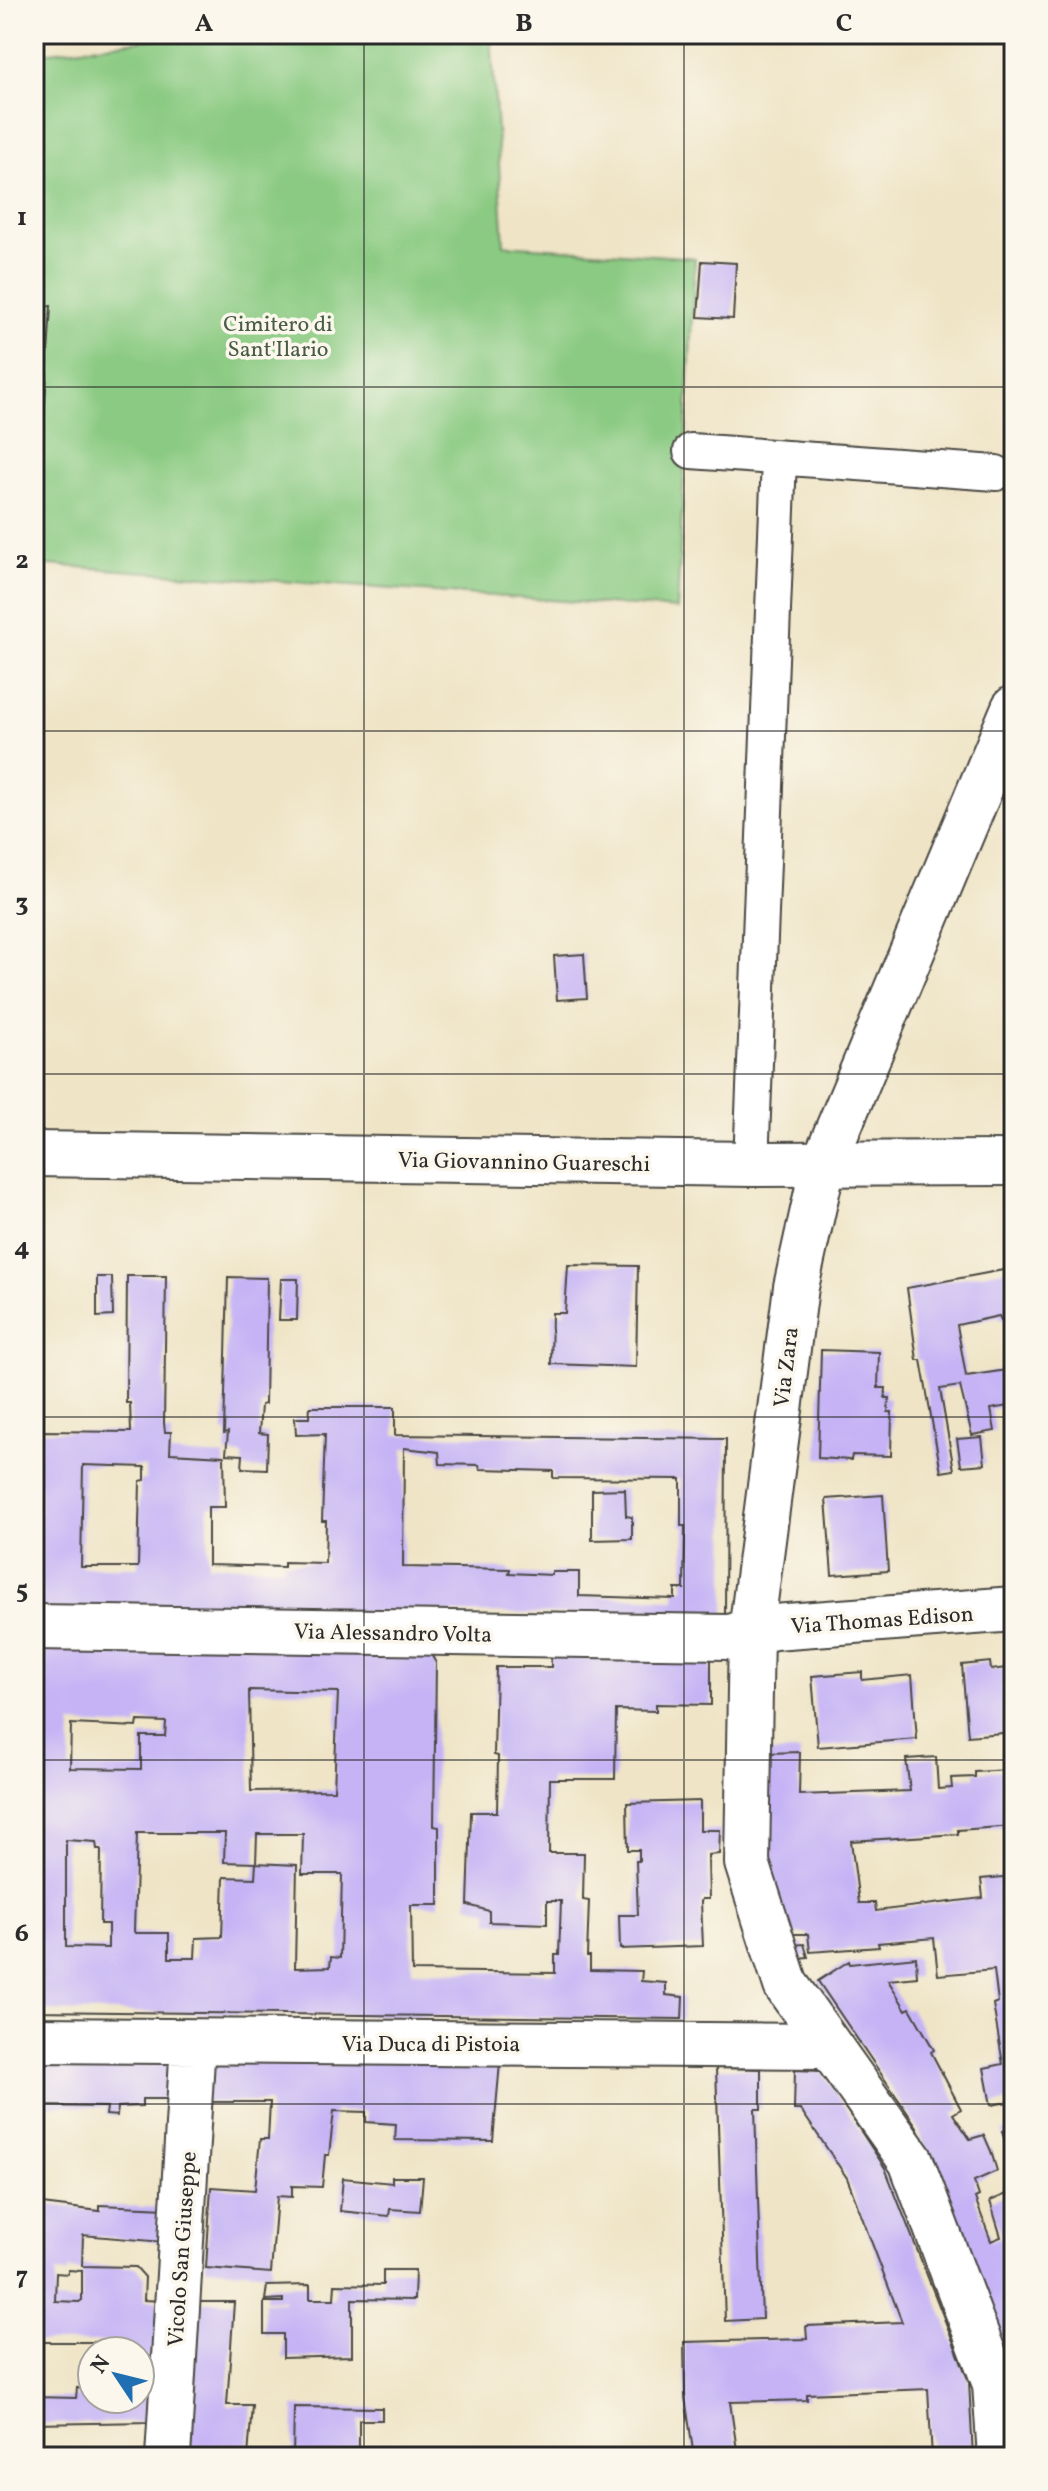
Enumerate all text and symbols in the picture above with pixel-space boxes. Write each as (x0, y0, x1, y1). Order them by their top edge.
text: A (195, 6, 214, 42)
text: B (515, 6, 533, 42)
text: C (836, 6, 852, 42)
text: 1 (17, 200, 27, 236)
park label: Cimitero di Sant'Ilario (223, 310, 333, 366)
text: 2 (15, 543, 29, 579)
text: 3 (15, 886, 29, 922)
street label: Via Giovannino Guareschi (398, 1146, 650, 1181)
text: 4 (14, 1230, 30, 1266)
street label: Via Zara (767, 1325, 808, 1409)
text: 5 (16, 1573, 28, 1609)
street label: Via Thomas Edison (790, 1600, 975, 1643)
street label: Via Alessandro Volta (294, 1617, 492, 1652)
text: 6 (15, 1916, 29, 1952)
street label: Via Duca di Pistoia (342, 2030, 520, 2061)
street label: Vicolo San Giuseppe (161, 2150, 206, 2348)
text: 7 (16, 2259, 28, 2295)
north arrow (76, 2335, 156, 2415)
text: N (84, 2350, 119, 2380)

